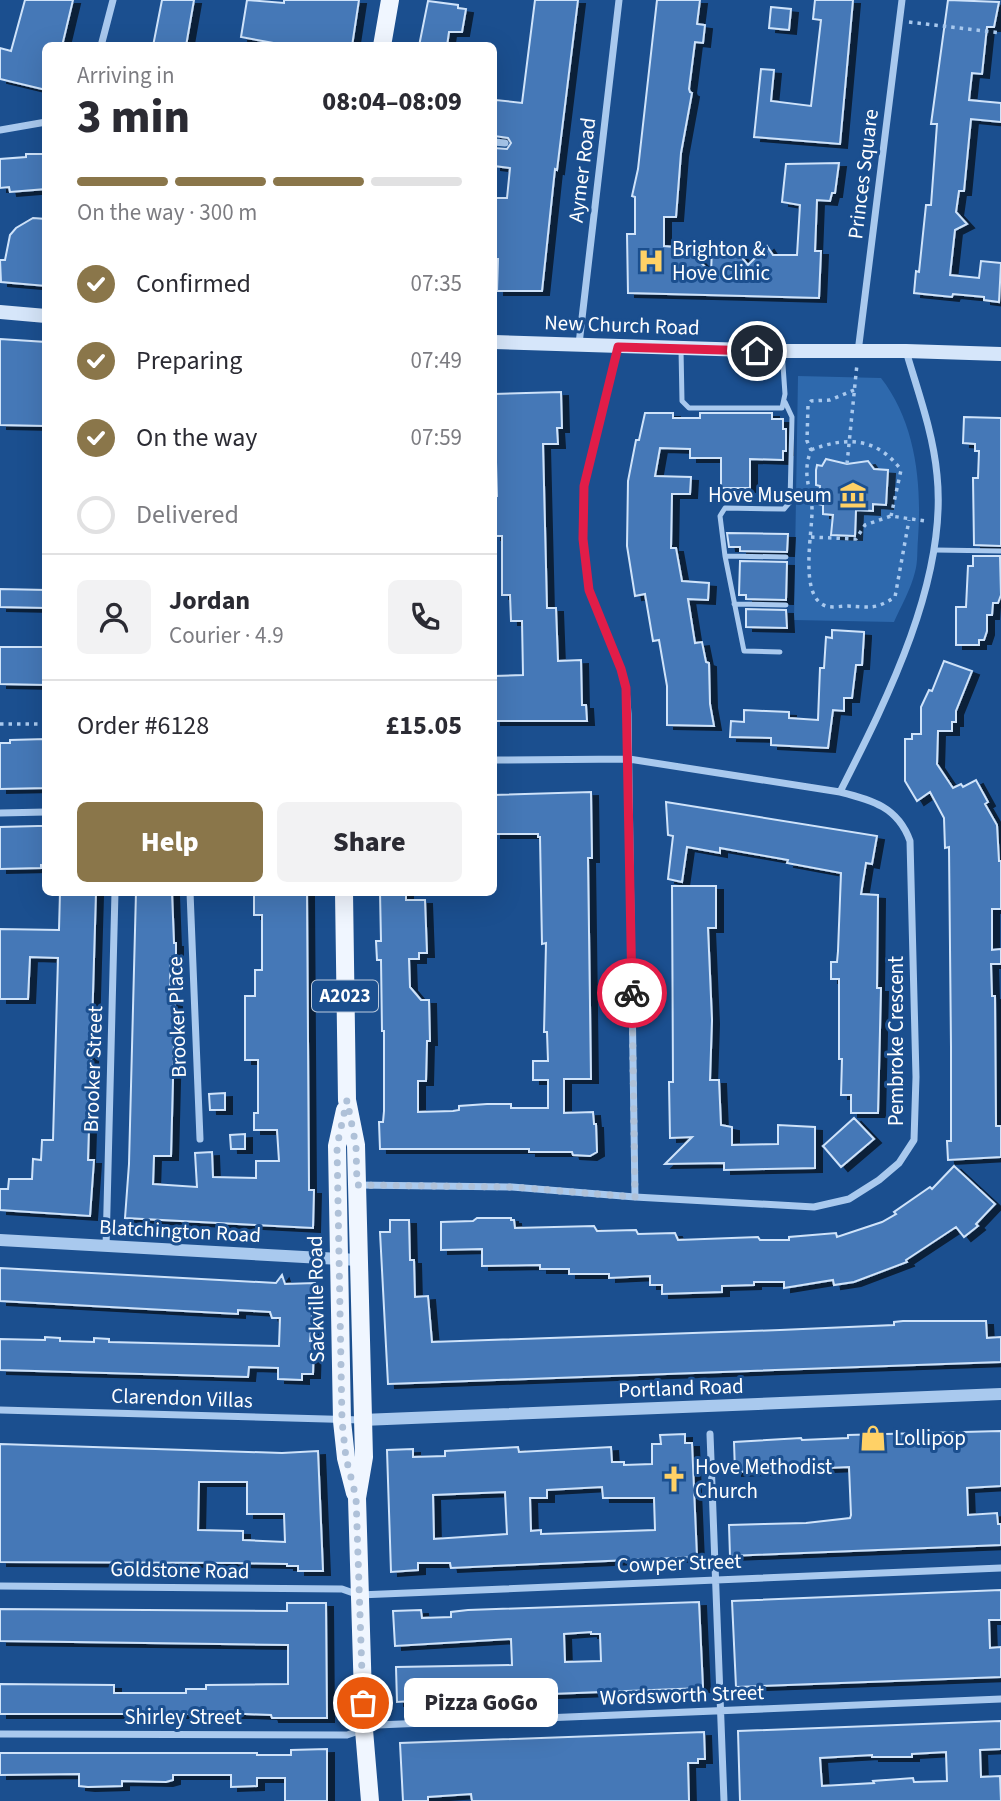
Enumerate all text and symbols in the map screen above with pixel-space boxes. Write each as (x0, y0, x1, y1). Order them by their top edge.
text: Arriving in (77, 59, 175, 92)
text: 08:04–08:09 (322, 83, 462, 120)
text: 3 min (77, 85, 190, 150)
street label: Princes Square (840, 107, 886, 241)
street label: Aymer Road (561, 116, 603, 224)
text: On the way · 300 m (77, 196, 257, 229)
place label: Brighton & Hove Clinic (672, 234, 771, 288)
hospital icon: Brighton & Hove Clinic (636, 246, 666, 276)
icon: check (77, 265, 115, 303)
text: Confirmed (136, 265, 251, 302)
text: 07:35 (411, 267, 462, 300)
street label: New Church Road (544, 307, 700, 343)
pin (727, 321, 787, 381)
icon: home (738, 332, 776, 370)
icon: check (77, 342, 115, 380)
text: Preparing (136, 342, 242, 379)
text: 07:49 (411, 344, 462, 377)
icon: check (77, 419, 115, 457)
text: On the way (136, 419, 257, 456)
text: 07:59 (411, 421, 462, 454)
place label: Hove Museum (708, 480, 832, 510)
museum icon: Hove Museum (838, 480, 868, 510)
text: Delivered (136, 496, 239, 533)
button: person (77, 580, 151, 654)
button: phone (388, 580, 462, 654)
text: Jordan (169, 582, 250, 619)
text: Courier · 4.9 (169, 619, 284, 652)
text: Order #6128 (77, 707, 209, 744)
text: £15.05 (386, 707, 462, 744)
button: Help (77, 802, 263, 882)
button: Share (277, 802, 462, 882)
street label: Brooker Place (160, 956, 194, 1078)
street label: Pembroke Crescent (881, 956, 911, 1126)
courier (597, 958, 667, 1028)
icon: bike (613, 974, 651, 1012)
road number: A2023 (312, 980, 378, 1012)
street label: Brooker Street (76, 1005, 110, 1133)
street label: Blatchington Road (98, 1212, 262, 1250)
street label: Sackville Road (300, 1235, 332, 1363)
street label: Portland Road (618, 1371, 744, 1405)
street label: Clarendon Villas (111, 1381, 254, 1415)
shop icon: Lollipop (858, 1423, 888, 1453)
place label: Lollipop (894, 1423, 966, 1453)
place label: Hove Methodist Church (695, 1452, 832, 1506)
church icon: Hove Methodist Church (659, 1464, 689, 1494)
street label: Cowper Street (616, 1546, 742, 1580)
street label: Goldstone Road (110, 1554, 250, 1586)
pin (333, 1673, 393, 1733)
street label: Wordsworth Street (599, 1677, 765, 1713)
callout: Pizza GoGo (405, 1678, 559, 1728)
icon: bag (344, 1684, 382, 1722)
text: Pizza GoGo (424, 1686, 538, 1719)
street label: Shirley Street (124, 1702, 242, 1732)

